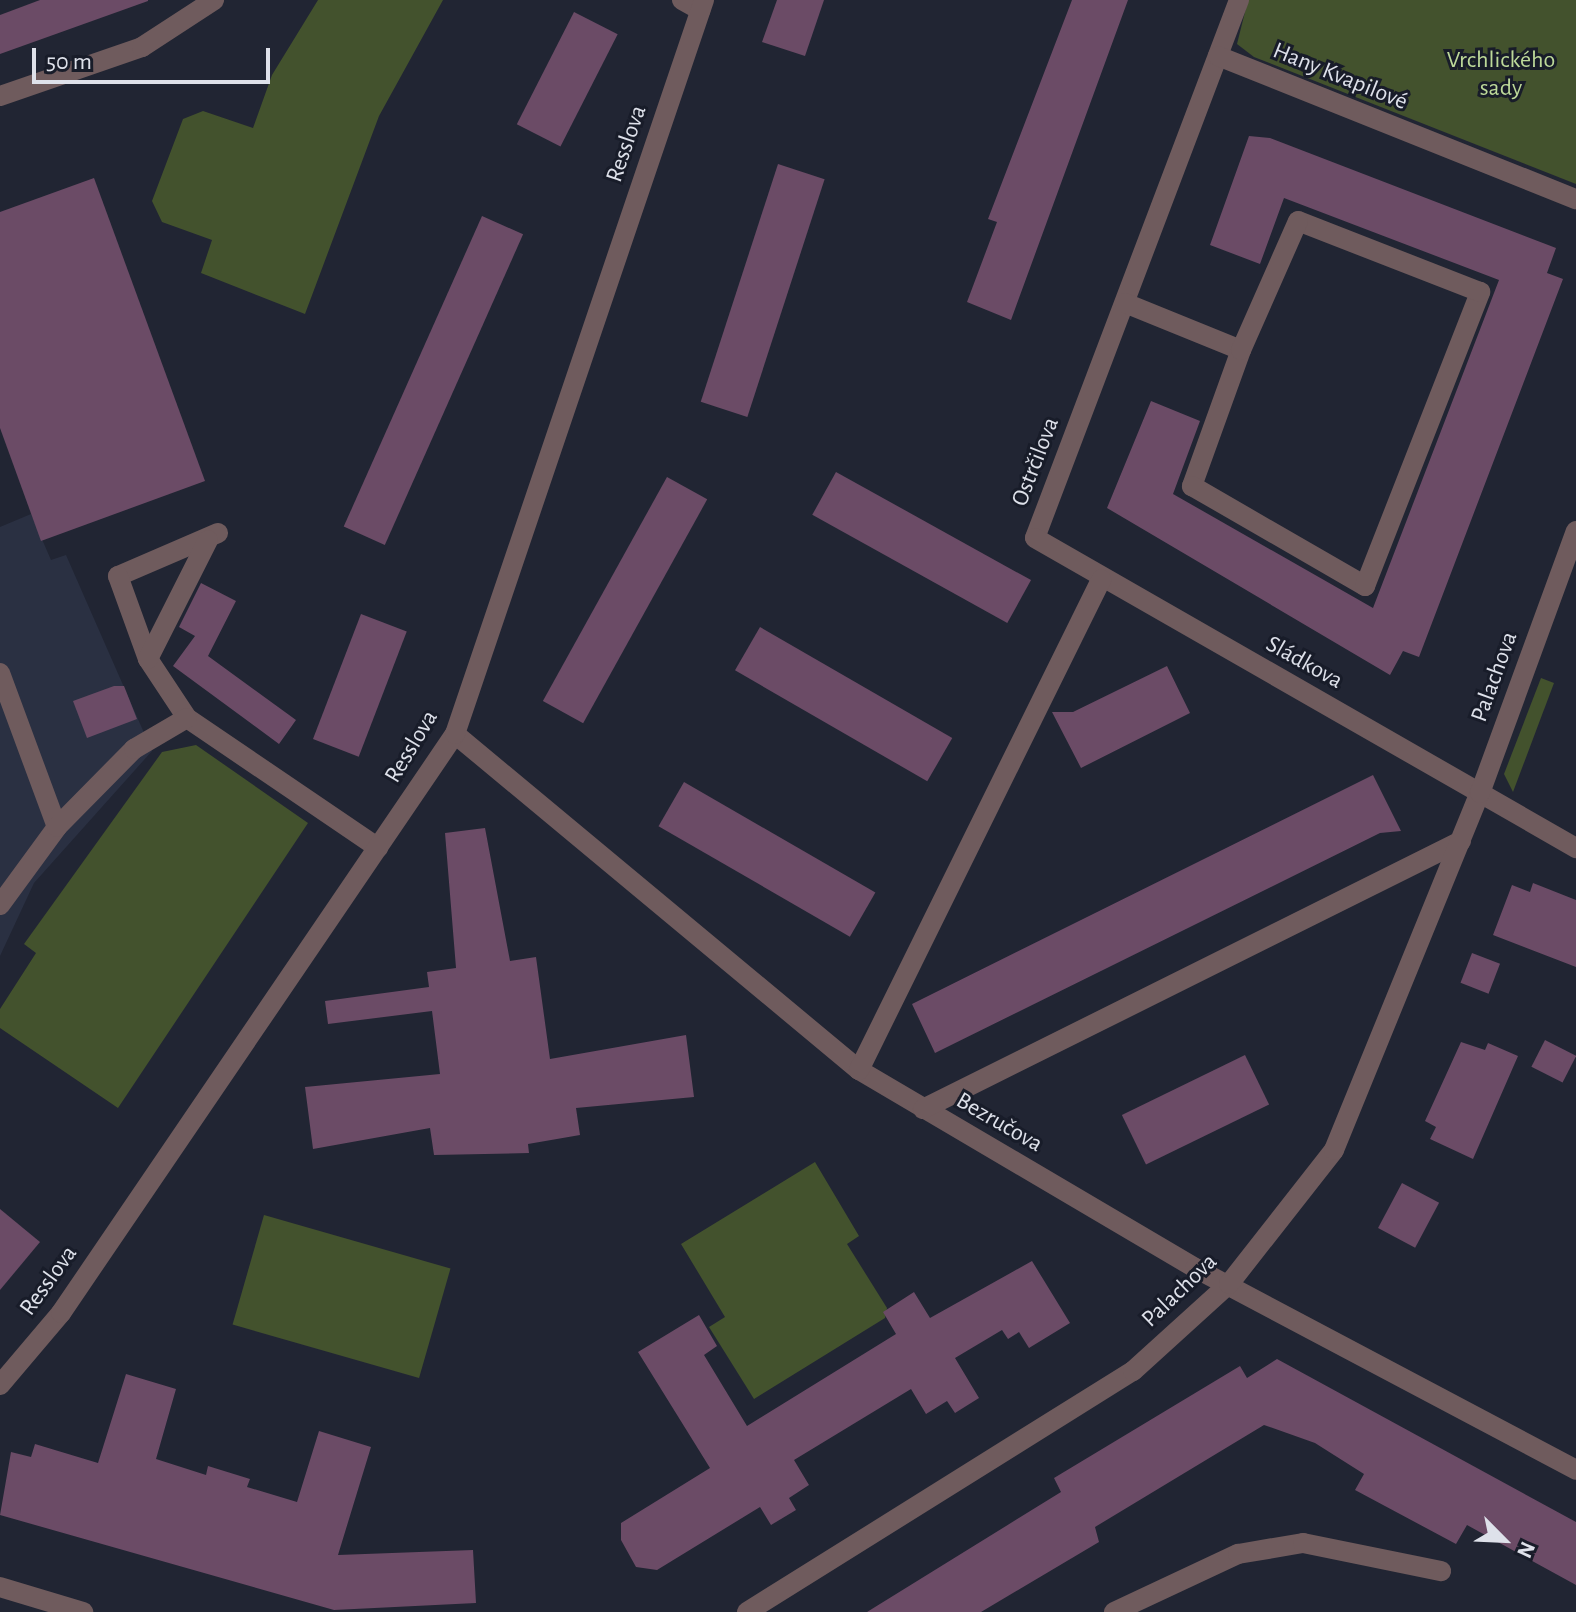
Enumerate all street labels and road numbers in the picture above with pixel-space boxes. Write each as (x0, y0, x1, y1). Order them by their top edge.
street label: Hany Kvapilové (1269, 37, 1411, 117)
street label: Resslova (600, 102, 654, 186)
street label: Ostrčilova (1006, 414, 1066, 510)
street label: Palachova (1465, 628, 1525, 726)
street label: Sládkova (1261, 630, 1347, 696)
street label: Resslova (379, 706, 445, 788)
street label: Bezručova (951, 1087, 1047, 1159)
street label: Resslova (14, 1240, 84, 1322)
street label: Palachova (1136, 1248, 1224, 1334)

